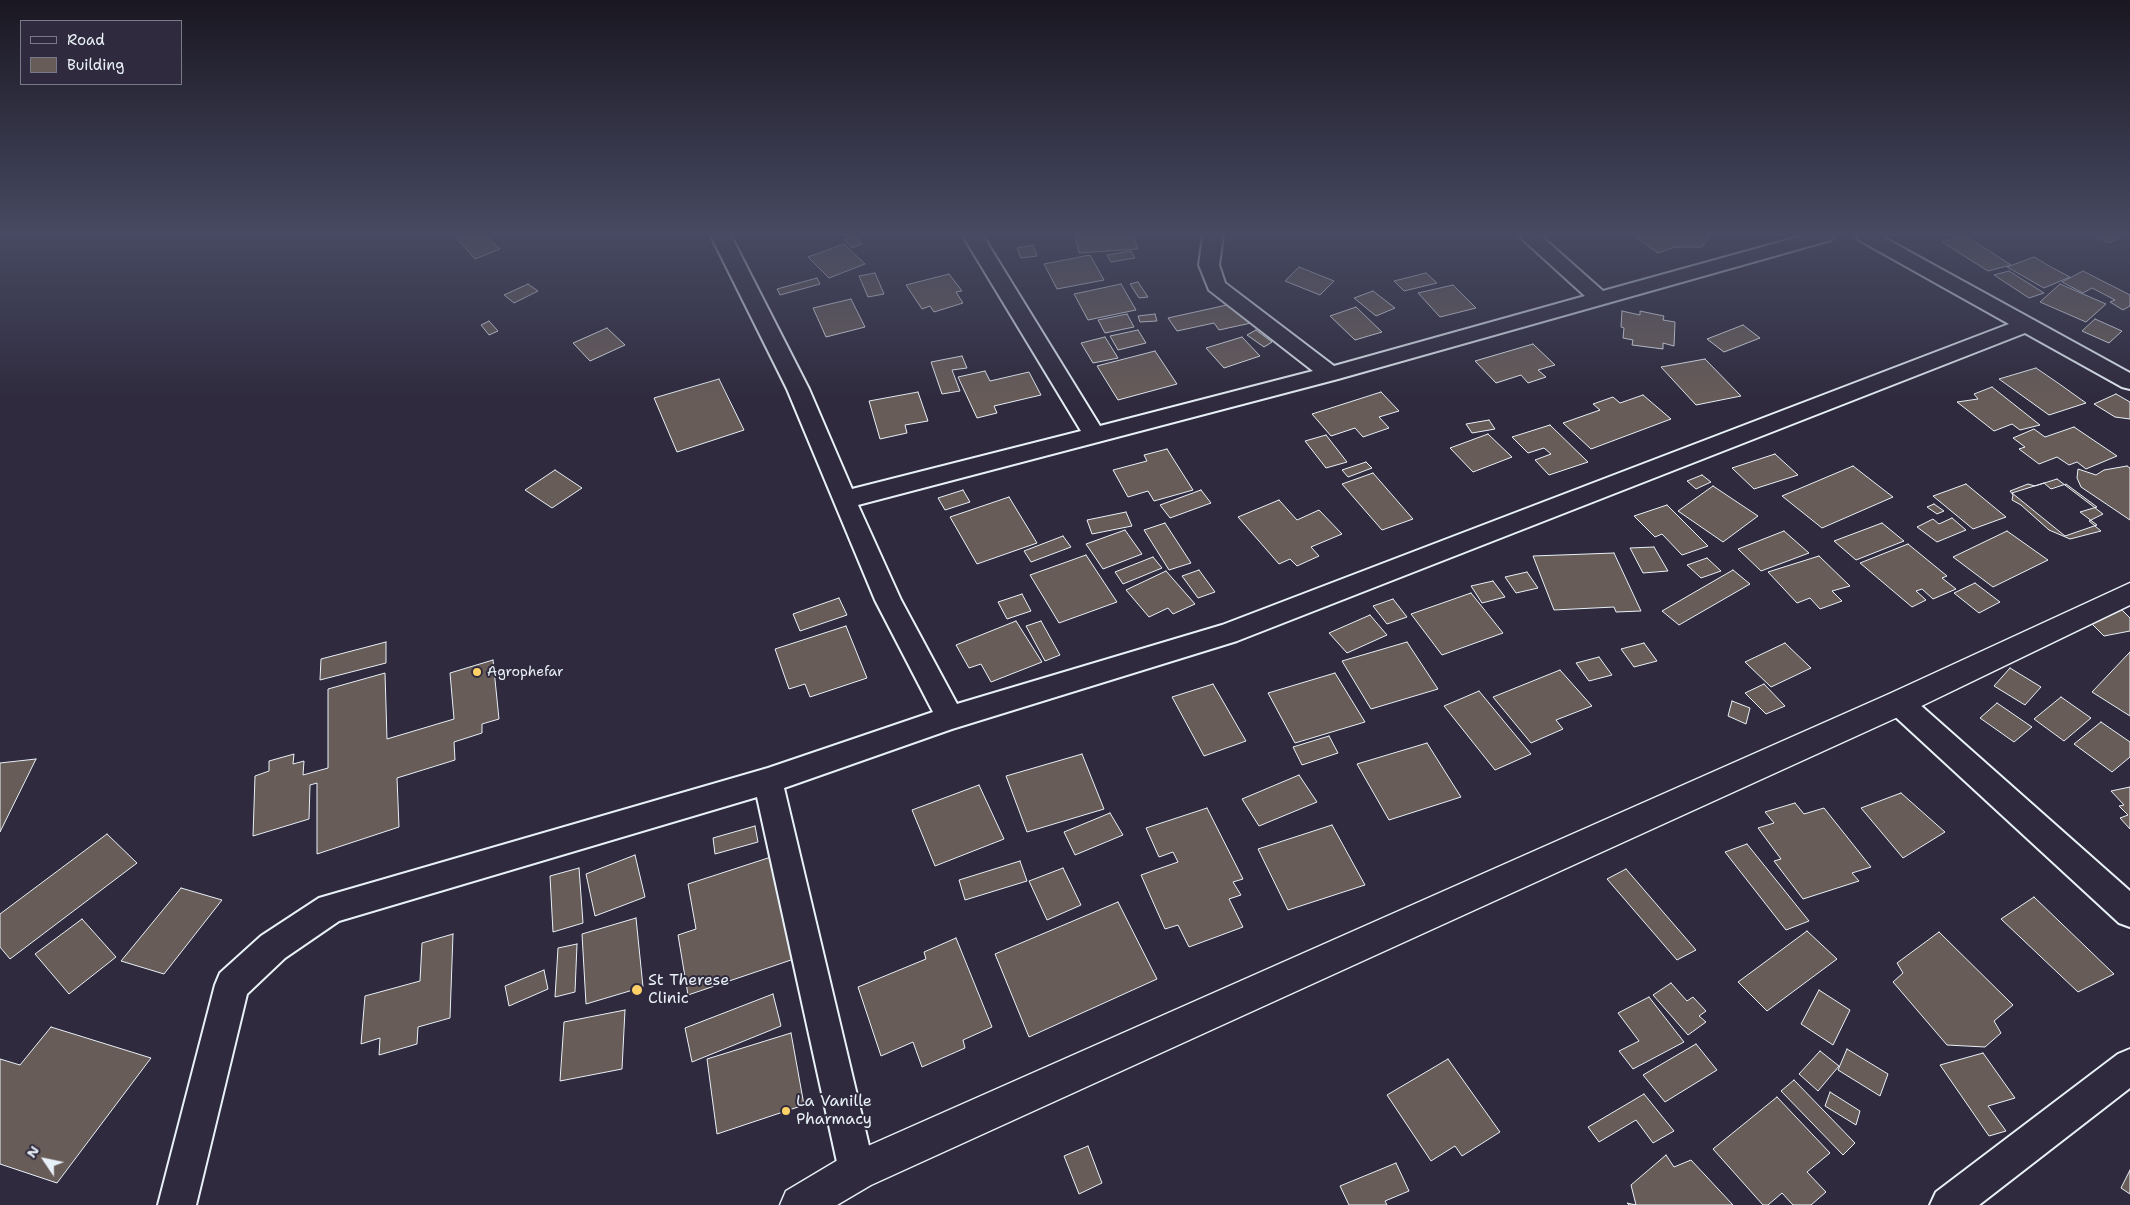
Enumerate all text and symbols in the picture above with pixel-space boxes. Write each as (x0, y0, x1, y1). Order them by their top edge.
legend (20, 20, 182, 85)
text: Road (67, 30, 105, 50)
text: Building (67, 55, 124, 75)
place label: Agrophefar (487, 664, 564, 680)
marker: Agrophefar (471, 666, 483, 678)
place label: St Therese Clinic (648, 971, 729, 1009)
marker: St Therese Clinic (630, 983, 644, 997)
place label: La Vanille Pharmacy (796, 1092, 872, 1130)
marker: La Vanille Pharmacy (780, 1105, 792, 1117)
north arrow (20, 1135, 70, 1185)
text: N (22, 1142, 43, 1161)

